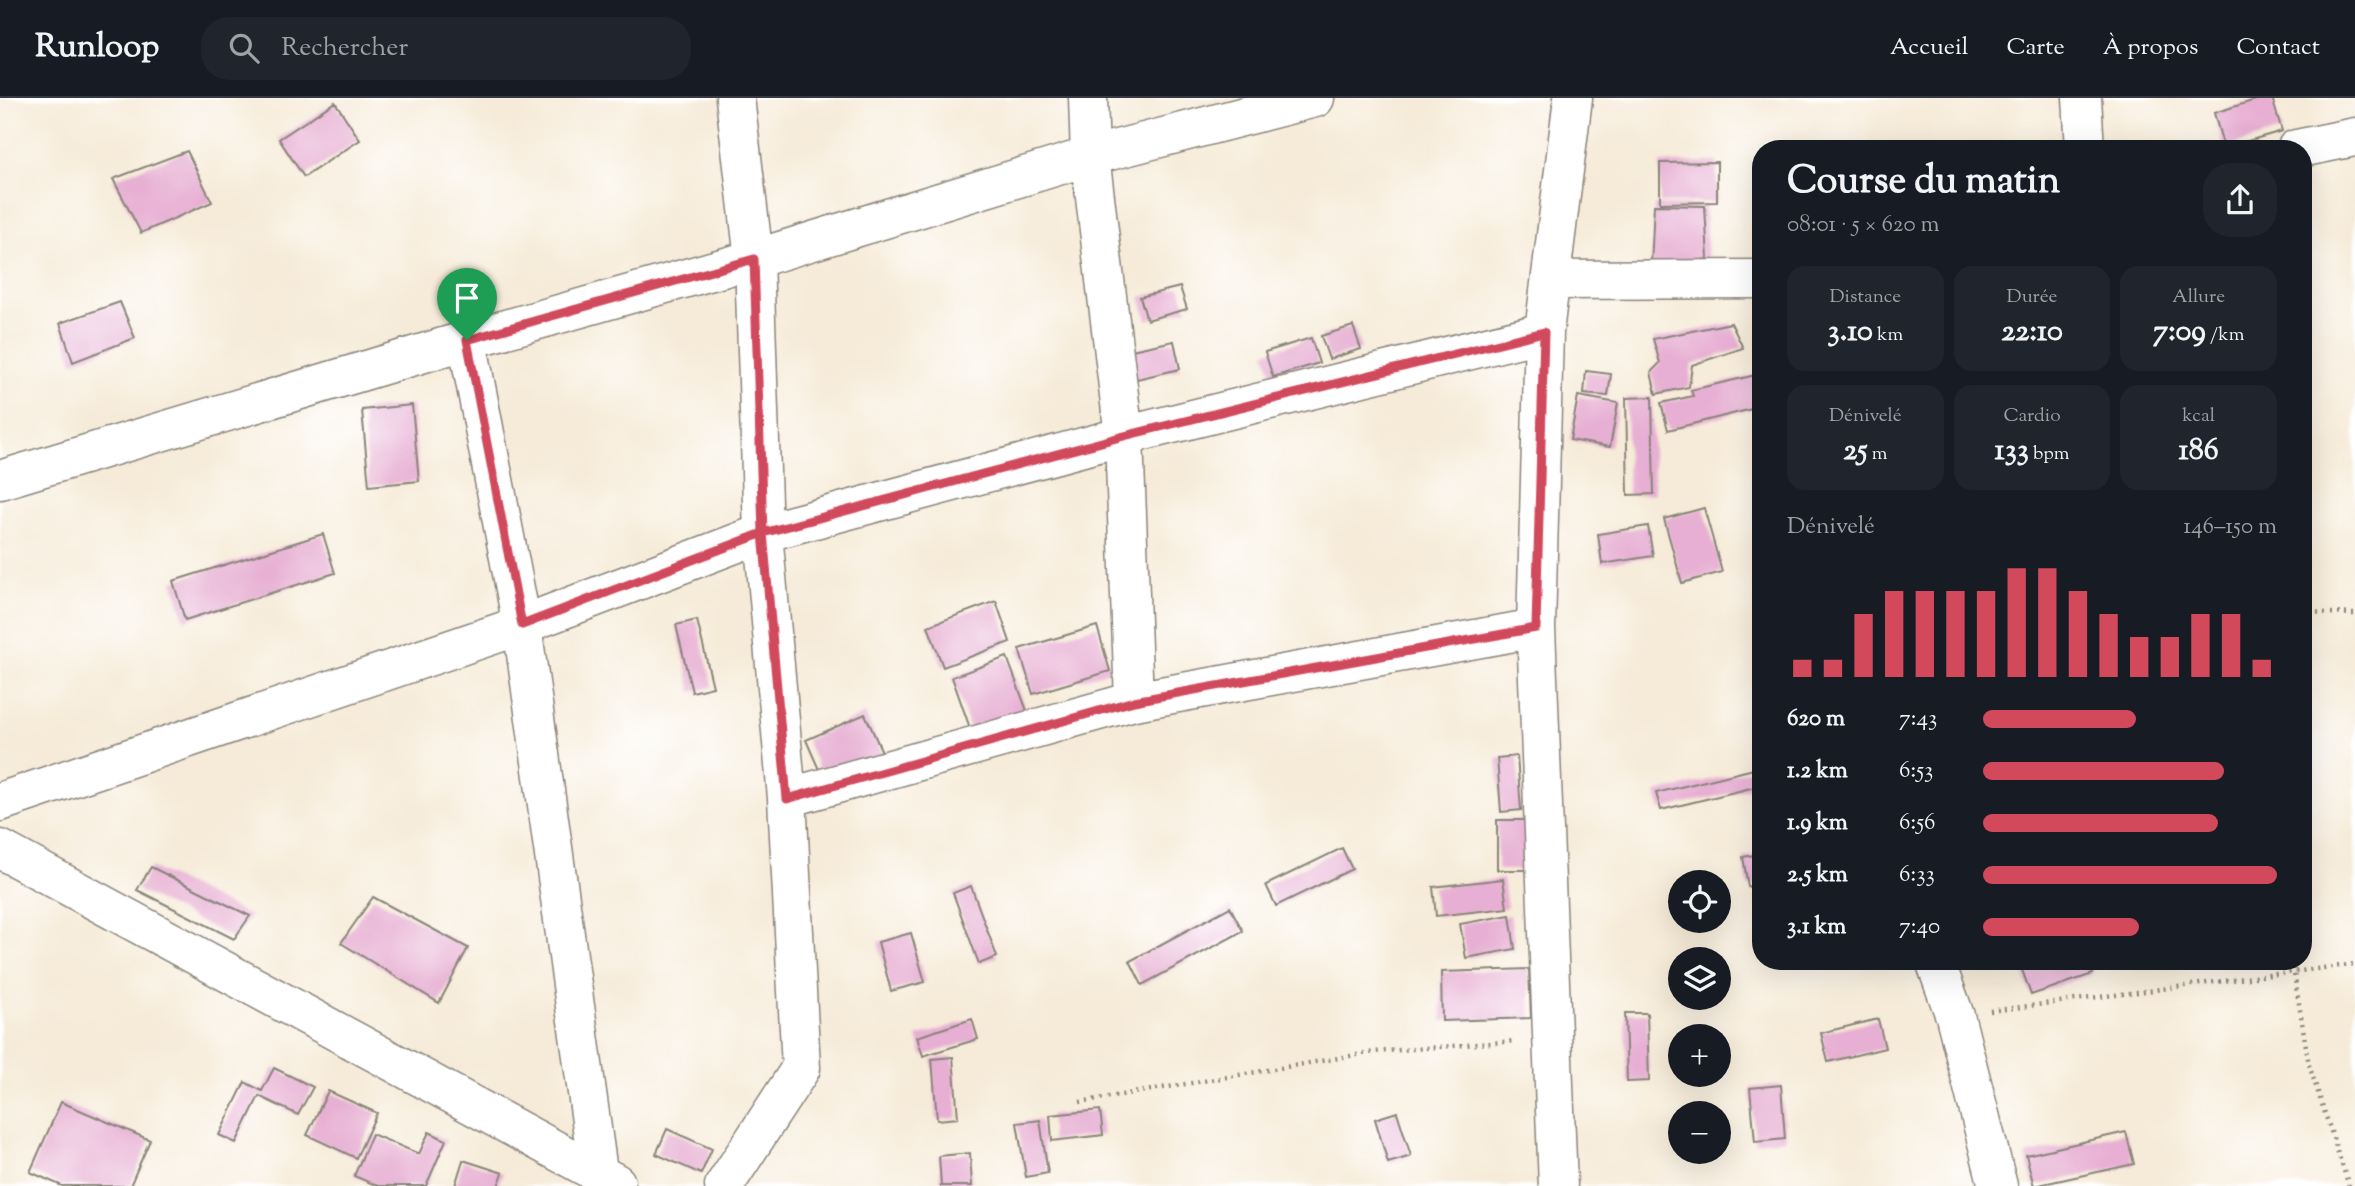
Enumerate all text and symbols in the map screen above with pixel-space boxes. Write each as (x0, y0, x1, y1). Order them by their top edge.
search box (201, 17, 691, 80)
text: Runloop (35, 24, 159, 72)
icon: search (225, 29, 263, 67)
text: Rechercher (281, 30, 408, 67)
text: Accueil (1890, 31, 1969, 65)
text: Carte (2007, 31, 2065, 65)
text: À propos (2103, 31, 2198, 65)
text: Contact (2236, 31, 2320, 65)
text: Course du matin (1787, 156, 2060, 210)
button: share (2203, 163, 2277, 237)
text: 08:01 · 5 × 620 m (1787, 209, 1940, 242)
pin (437, 268, 497, 340)
icon: arrive (448, 279, 486, 317)
text: Distance (1830, 284, 1901, 311)
text: Durée (2007, 284, 2057, 311)
text: Allure (2172, 284, 2225, 311)
text: 3.10 (1828, 311, 1873, 354)
text: 22:10 (2001, 311, 2063, 354)
text: 7:09 (2153, 311, 2206, 354)
text: km (1873, 322, 1903, 349)
text: /km (2206, 322, 2244, 349)
text: Dénivelé (1829, 403, 1902, 430)
text: Cardio (2003, 403, 2061, 430)
text: kcal (2182, 403, 2215, 430)
text: 25 (1843, 430, 1868, 473)
text: 133 (1995, 430, 2029, 473)
text: 186 (2179, 430, 2219, 473)
text: m (1868, 441, 1887, 468)
text: bpm (2029, 441, 2069, 468)
text: Dénivelé (1787, 511, 1875, 544)
text: 146–150 m (2183, 511, 2277, 544)
text: 620 m (1787, 703, 1845, 736)
text: 7:43 (1899, 703, 1937, 736)
text: 1.2 km (1787, 755, 1848, 788)
text: 6:53 (1899, 755, 1933, 788)
text: 1.9 km (1787, 807, 1848, 840)
text: 6:56 (1899, 807, 1935, 840)
text: 2.5 km (1787, 859, 1848, 892)
text: 6:33 (1899, 859, 1935, 892)
map controls (1668, 870, 1731, 1164)
button: locate (1668, 870, 1731, 933)
text: 3.1 km (1787, 911, 1846, 944)
text: 7:40 (1899, 911, 1940, 944)
button: layers (1668, 947, 1731, 1010)
button: + (1668, 1024, 1731, 1087)
button: − (1668, 1101, 1731, 1164)

